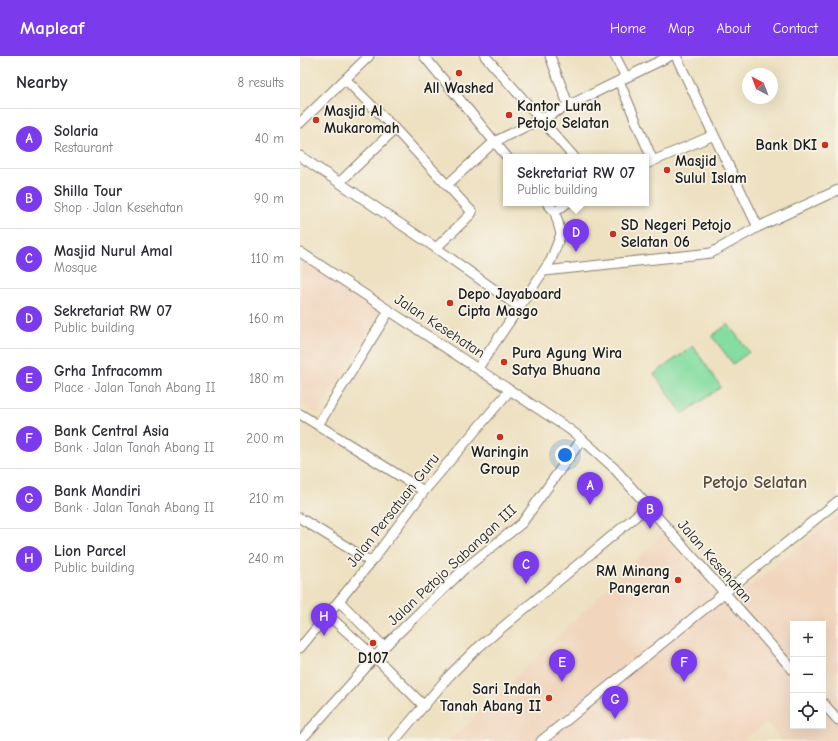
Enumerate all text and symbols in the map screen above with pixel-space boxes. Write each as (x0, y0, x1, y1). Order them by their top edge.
text: Mapleaf (20, 17, 84, 39)
text: Home (610, 20, 646, 37)
text: Map (668, 20, 694, 37)
text: About (716, 20, 751, 37)
text: Contact (773, 20, 818, 37)
marker: All Washed (454, 68, 464, 78)
north arrow (742, 68, 778, 104)
text: Nearby (16, 73, 67, 92)
text: 8 results (238, 75, 284, 90)
place label: All Washed (424, 79, 494, 97)
place label: Kantor Lurah Petojo Selatan (517, 97, 609, 132)
place label: Masjid Al Mukaromah (324, 102, 400, 137)
marker: Kantor Lurah Petojo Selatan (504, 110, 514, 120)
marker: Masjid Al Mukaromah (311, 115, 321, 125)
text: Solaria (54, 122, 98, 140)
text: A (25, 131, 33, 146)
text: 40 m (255, 131, 284, 146)
place label: Bank DKI (756, 136, 817, 154)
text: Restaurant (54, 140, 113, 155)
marker: Bank DKI (820, 140, 830, 150)
place label: Masjid Sulul Islam (675, 152, 747, 187)
popup (503, 154, 649, 206)
text: Sekretariat RW 07 (517, 164, 635, 182)
marker: Masjid Sulul Islam (662, 165, 672, 175)
text: Shilla Tour (54, 182, 122, 200)
text: Public building (517, 182, 598, 197)
text: B (25, 191, 33, 206)
text: 90 m (254, 191, 284, 206)
text: Shop · Jalan Kesehatan (54, 200, 183, 215)
place label: SD Negeri Petojo Selatan 06 (621, 216, 732, 251)
pin: D (563, 219, 589, 252)
marker: SD Negeri Petojo Selatan 06 (608, 229, 618, 239)
text: Masjid Nurul Amal (54, 242, 172, 260)
text: C (25, 251, 33, 266)
text: 110 m (251, 251, 284, 266)
text: Mosque (54, 260, 97, 275)
place label: Depo Jayaboard Cipta Masgo (458, 285, 561, 320)
street label: Jalan Kesehatan (391, 290, 489, 362)
marker: Depo Jayaboard Cipta Masgo (445, 298, 455, 308)
text: Sekretariat RW 07 (54, 302, 172, 320)
text: D (25, 311, 33, 326)
text: 160 m (249, 311, 284, 326)
text: Public building (54, 320, 135, 335)
place label: Pura Agung Wira Satya Bhuana (512, 344, 622, 379)
marker: Pura Agung Wira Satya Bhuana (499, 357, 509, 367)
text: Grha Infracomm (54, 362, 162, 380)
text: E (25, 371, 33, 386)
text: 180 m (249, 371, 284, 386)
text: Place · Jalan Tanah Abang II (54, 380, 216, 395)
text: Bank Central Asia (54, 422, 169, 440)
text: F (25, 431, 33, 446)
text: 200 m (246, 431, 284, 446)
marker: Waringin Group (495, 432, 505, 442)
text: Bank · Jalan Tanah Abang II (54, 440, 214, 455)
place label: Waringin Group (471, 443, 529, 478)
your location (555, 445, 575, 465)
street label: Jalan Persatuan Guru (343, 450, 443, 570)
pin: A (577, 472, 603, 505)
district label: Petojo Selatan (703, 473, 807, 492)
text: Bank Mandiri (54, 482, 141, 500)
text: G (24, 491, 34, 506)
text: 210 m (249, 491, 284, 506)
pin: B (637, 496, 663, 529)
text: Bank · Jalan Tanah Abang II (54, 500, 214, 515)
street label: Jalan Petojo Sabangan III (384, 501, 520, 629)
street label: Jalan Kesehatan (674, 516, 756, 606)
text: Lion Parcel (54, 542, 126, 560)
text: H (24, 551, 34, 566)
text: 240 m (248, 551, 284, 566)
pin: C (513, 551, 539, 584)
text: Public building (54, 560, 135, 575)
place label: RM Minang Pangeran (596, 562, 670, 597)
marker: RM Minang Pangeran (673, 575, 683, 585)
pin: H (311, 603, 337, 636)
map controls (790, 621, 826, 729)
button: + (790, 621, 826, 657)
marker: D107 (368, 638, 378, 648)
place label: D107 (358, 649, 389, 667)
pin: E (549, 649, 575, 682)
pin: F (671, 649, 697, 682)
button: − (790, 657, 826, 693)
place label: Sari Indah Tanah Abang II (440, 680, 541, 715)
pin: G (602, 686, 628, 719)
marker: Sari Indah Tanah Abang II (544, 693, 554, 703)
button: locate (790, 693, 826, 729)

